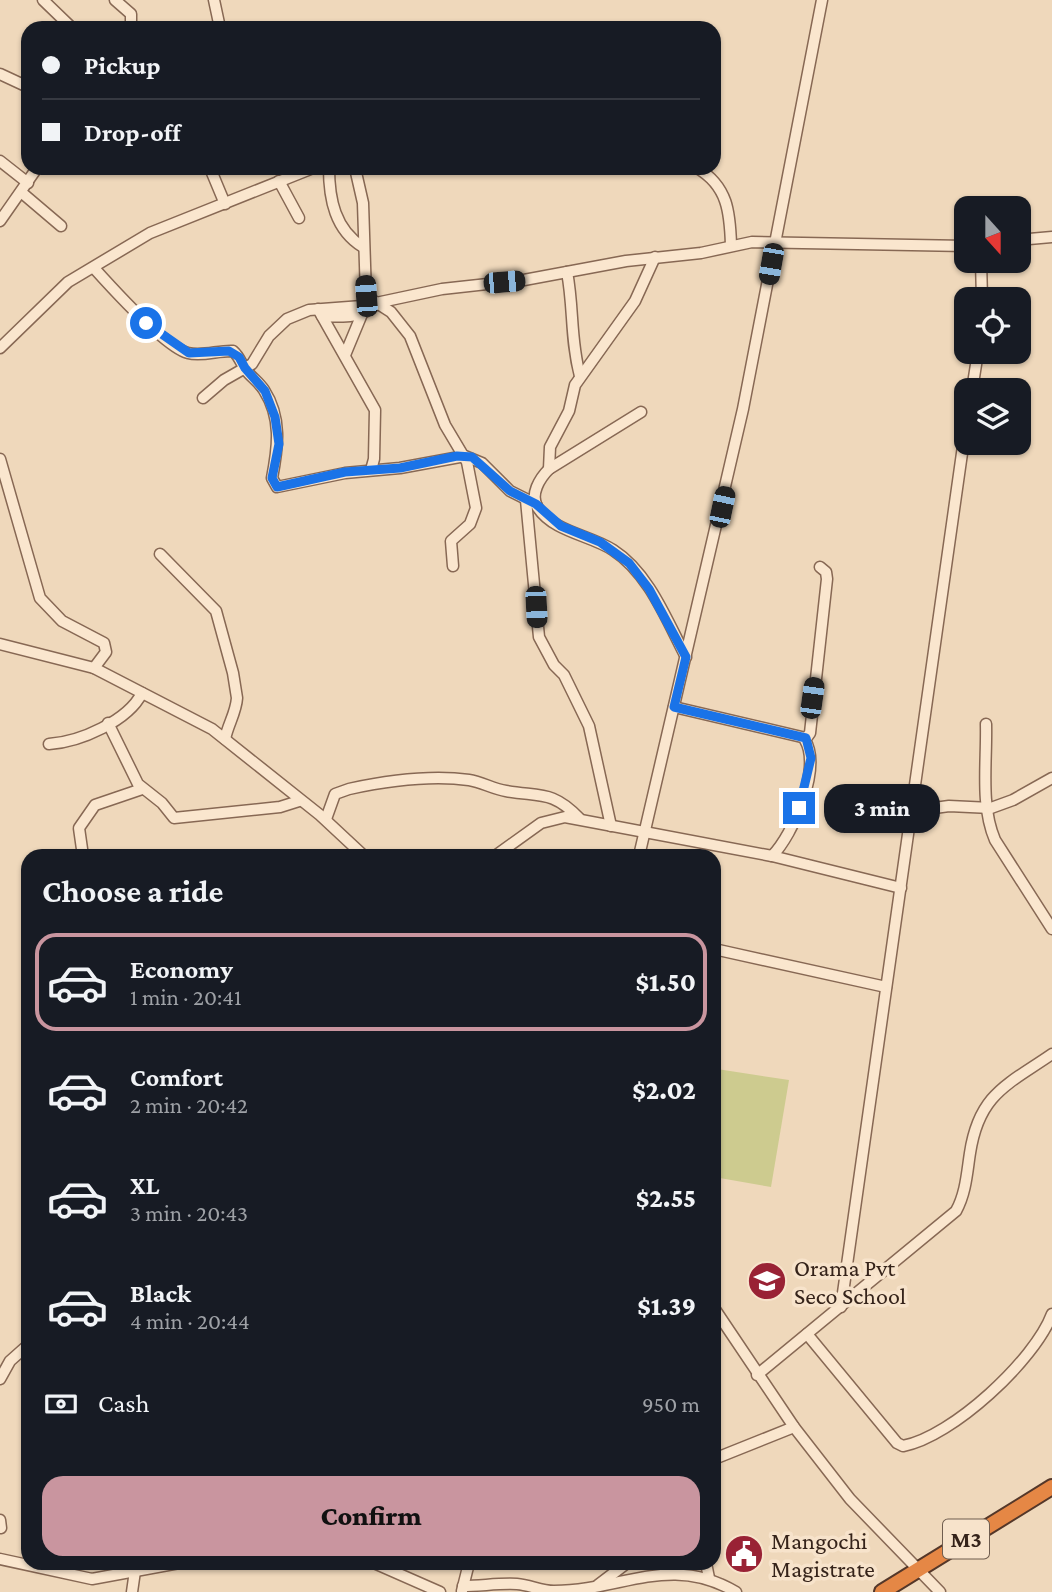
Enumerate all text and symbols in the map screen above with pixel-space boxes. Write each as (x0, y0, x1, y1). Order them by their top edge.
text: Pickup (84, 51, 161, 80)
text: Drop-off (84, 118, 181, 147)
north arrow (954, 196, 1031, 273)
map controls (954, 196, 1031, 455)
car (758, 241, 785, 287)
car (483, 270, 526, 294)
car (355, 274, 378, 318)
button: locate (954, 287, 1031, 364)
route start (130, 307, 162, 339)
button: layers (954, 378, 1031, 455)
car (708, 484, 737, 530)
car (525, 585, 548, 629)
car (799, 676, 826, 720)
callout: 3 min (824, 784, 939, 832)
route end (783, 792, 815, 824)
text: 3 min (854, 795, 910, 821)
text: Choose a ride (42, 873, 223, 909)
icon: car (46, 951, 109, 1014)
text: Economy (130, 955, 233, 984)
text: $1.50 (636, 968, 696, 997)
text: 1 min · 20:41 (130, 984, 242, 1010)
icon: car (46, 1059, 109, 1122)
text: Comfort (130, 1063, 223, 1092)
text: $2.02 (632, 1076, 696, 1105)
text: 2 min · 20:42 (130, 1092, 248, 1118)
icon: car (46, 1167, 109, 1230)
text: XL (130, 1171, 159, 1200)
text: $2.55 (636, 1184, 696, 1213)
text: 3 min · 20:43 (130, 1200, 248, 1226)
place label: Orama Pvt Seco School (794, 1254, 906, 1309)
school or university icon: Orama Pvt Seco School (746, 1260, 788, 1302)
icon: car (46, 1275, 109, 1338)
text: Black (130, 1279, 191, 1308)
text: $1.39 (637, 1292, 696, 1321)
text: 4 min · 20:44 (130, 1308, 250, 1334)
icon: cash (42, 1385, 80, 1423)
text: Cash (98, 1389, 149, 1418)
text: 950 m (642, 1391, 700, 1417)
button: Confirm (42, 1476, 700, 1556)
road number: M3 (943, 1520, 989, 1558)
place label: Mangochi Magistrate (771, 1527, 875, 1582)
public building icon: Mangochi Magistrate (723, 1533, 765, 1575)

